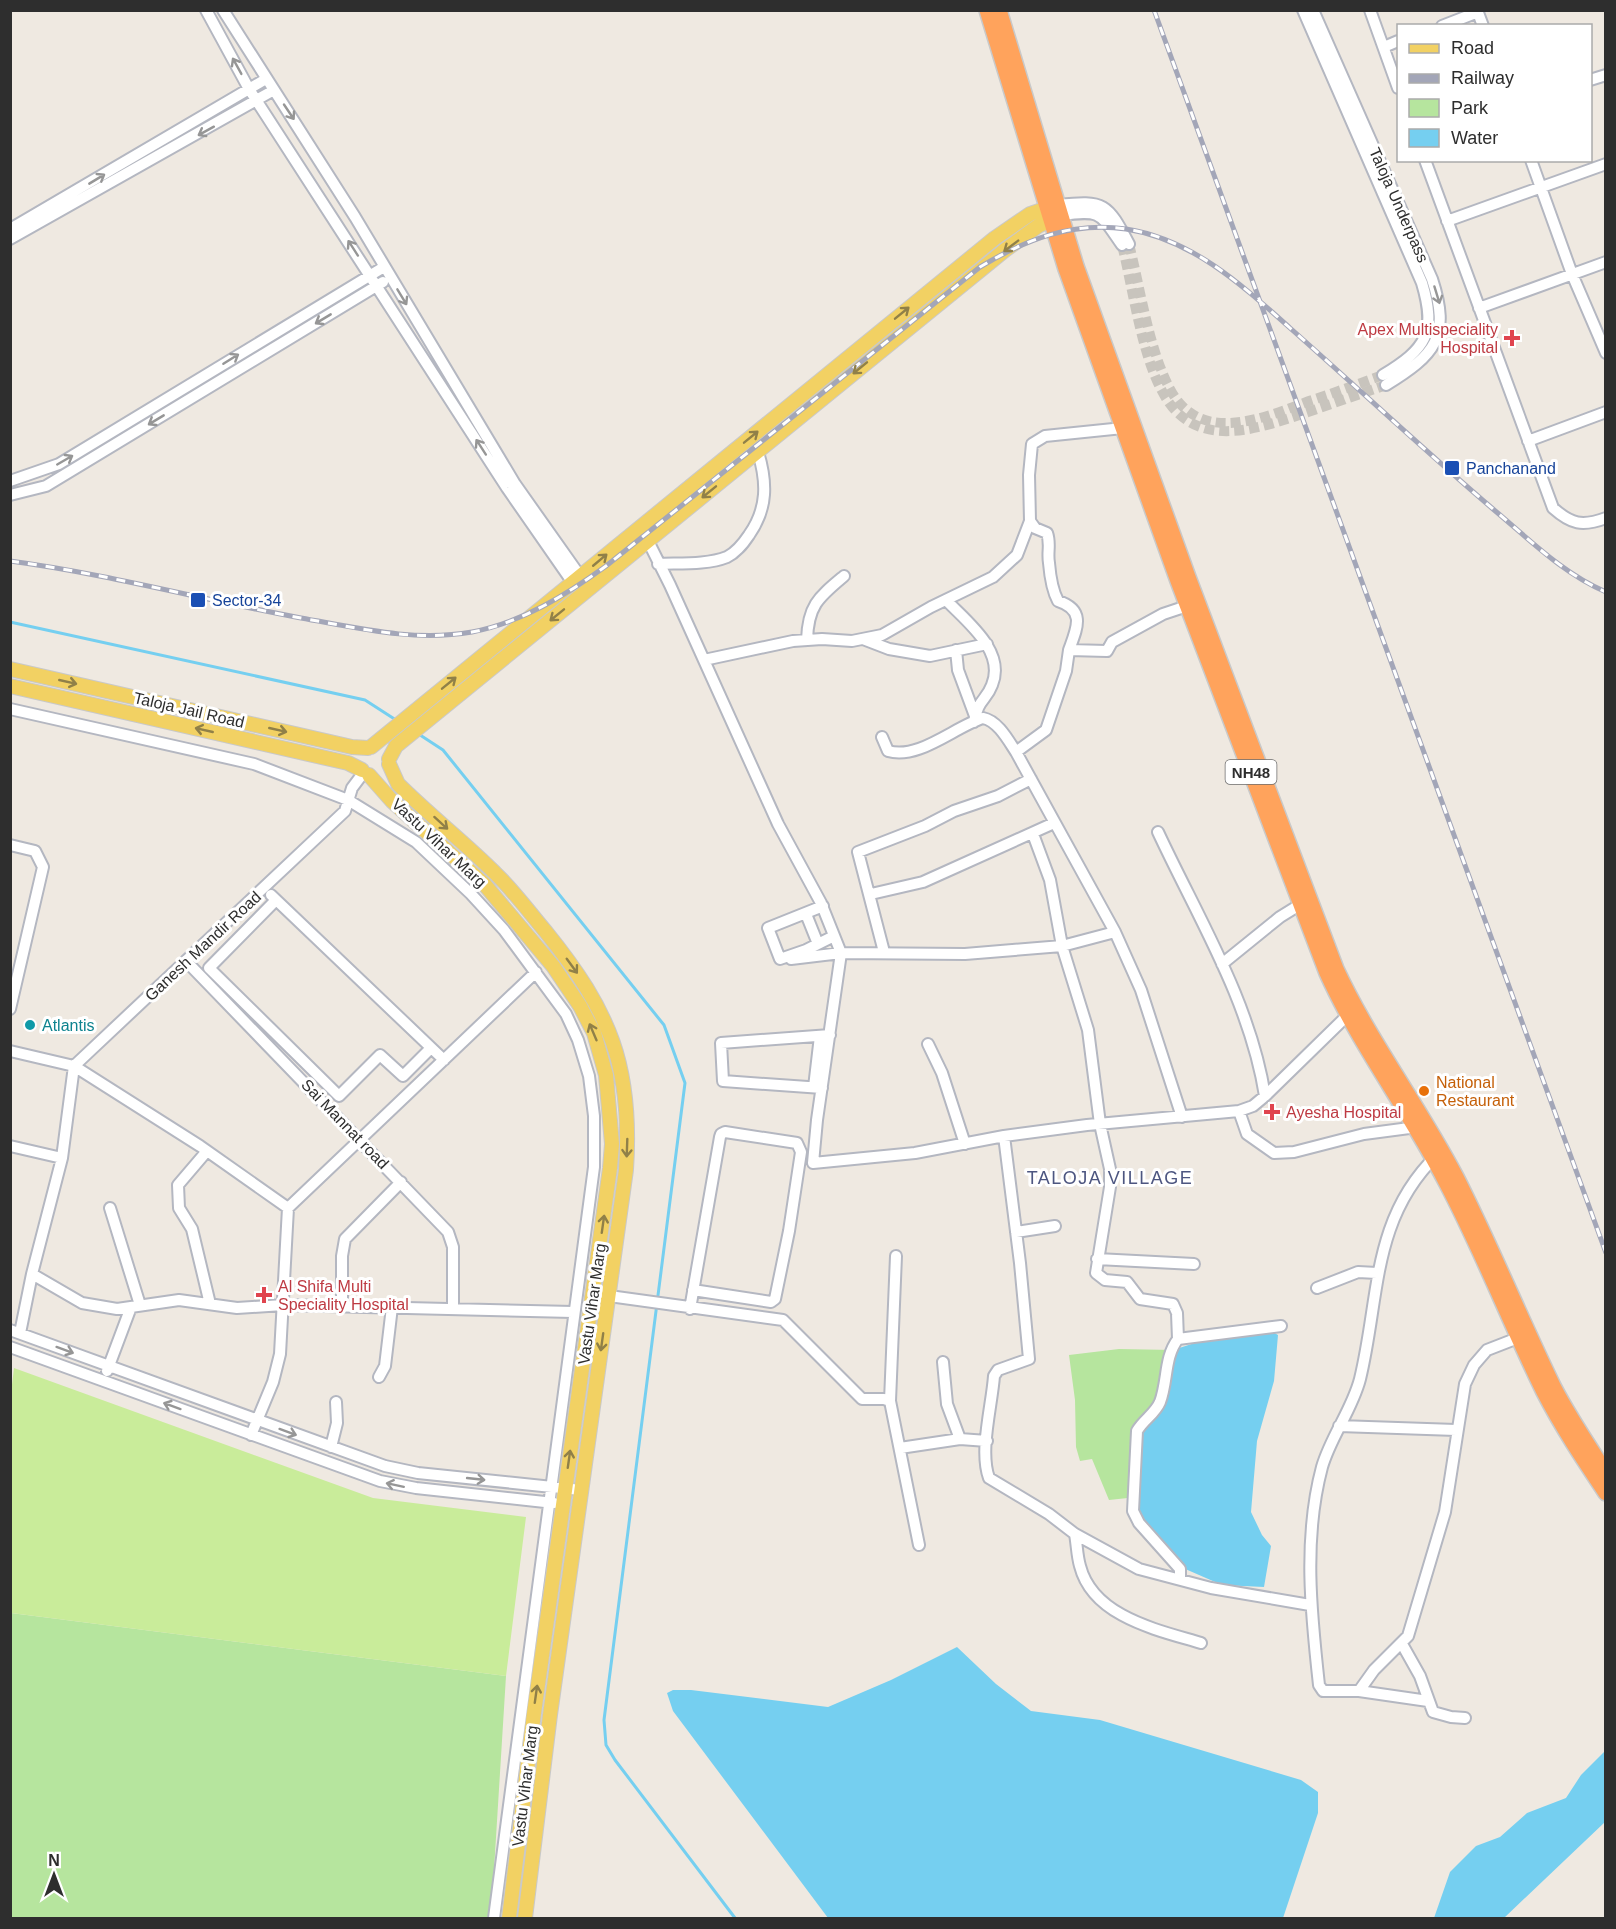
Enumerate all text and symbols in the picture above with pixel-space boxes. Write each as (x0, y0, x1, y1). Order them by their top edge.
legend (1397, 24, 1592, 162)
text: Road (1451, 38, 1494, 58)
one-way arrow (231, 58, 243, 75)
text: Railway (1451, 68, 1514, 88)
text: Park (1451, 98, 1489, 118)
one-way arrow (283, 104, 295, 120)
one-way arrow (198, 125, 215, 137)
text: Water (1451, 128, 1498, 148)
street label: Taloja Underpass (1366, 145, 1432, 265)
one-way arrow (88, 173, 105, 185)
one-way arrow (1004, 239, 1020, 252)
one-way arrow (346, 240, 359, 257)
one-way arrow (1432, 285, 1443, 304)
one-way arrow (396, 288, 408, 305)
one-way arrow (894, 307, 910, 320)
one-way arrow (315, 314, 332, 326)
place label: Apex Multispeciality Hospital (1358, 321, 1498, 356)
marker: Apex Multispeciality Hospital (1503, 329, 1521, 347)
one-way arrow (222, 352, 239, 364)
one-way arrow (852, 362, 868, 375)
one-way arrow (148, 414, 165, 426)
one-way arrow (743, 430, 759, 443)
one-way arrow (475, 440, 487, 456)
one-way arrow (56, 454, 73, 466)
marker: Panchanand (1443, 459, 1461, 477)
place label: Panchanand (1466, 460, 1556, 477)
one-way arrow (701, 485, 717, 498)
one-way arrow (592, 553, 608, 566)
marker: Sector-34 (189, 591, 207, 609)
place label: Sector-34 (212, 592, 281, 609)
one-way arrow (549, 608, 565, 621)
one-way arrow (440, 676, 456, 689)
one-way arrow (57, 677, 77, 688)
street label: Taloja Jail Road (132, 689, 246, 731)
one-way arrow (195, 723, 214, 735)
one-way arrow (268, 725, 287, 737)
road number: NH48 (1226, 760, 1276, 784)
street label: Vastu Vihar Marg (389, 795, 489, 891)
one-way arrow (433, 816, 448, 830)
street label: Ganesh Mandir Road (142, 888, 264, 1004)
one-way arrow (566, 957, 578, 973)
place label: Atlantis (42, 1017, 94, 1034)
marker: Atlantis (23, 1018, 37, 1032)
one-way arrow (587, 1024, 598, 1042)
place label: National Restaurant (1436, 1074, 1515, 1109)
street label: Sai Mannat road (298, 1076, 392, 1172)
marker: National Restaurant (1417, 1084, 1431, 1098)
marker: Ayesha Hospital (1263, 1103, 1281, 1121)
place label: Ayesha Hospital (1286, 1104, 1401, 1121)
one-way arrow (622, 1138, 633, 1158)
district label: TALOJA VILLAGE (1027, 1168, 1193, 1188)
one-way arrow (598, 1215, 609, 1235)
street label: Vastu Vihar Marg (575, 1242, 609, 1366)
place label: Al Shifa Multi Speciality Hospital (278, 1278, 409, 1313)
marker: Al Shifa Multi Speciality Hospital (255, 1286, 273, 1304)
one-way arrow (597, 1331, 608, 1351)
one-way arrow (56, 1345, 74, 1356)
one-way arrow (163, 1400, 182, 1411)
one-way arrow (278, 1427, 297, 1438)
one-way arrow (564, 1450, 575, 1469)
one-way arrow (465, 1474, 485, 1485)
one-way arrow (386, 1479, 406, 1490)
one-way arrow (531, 1684, 542, 1704)
street label: Vastu Vihar Marg (509, 1724, 541, 1848)
north arrow (24, 1845, 84, 1905)
text: N (48, 1852, 60, 1869)

